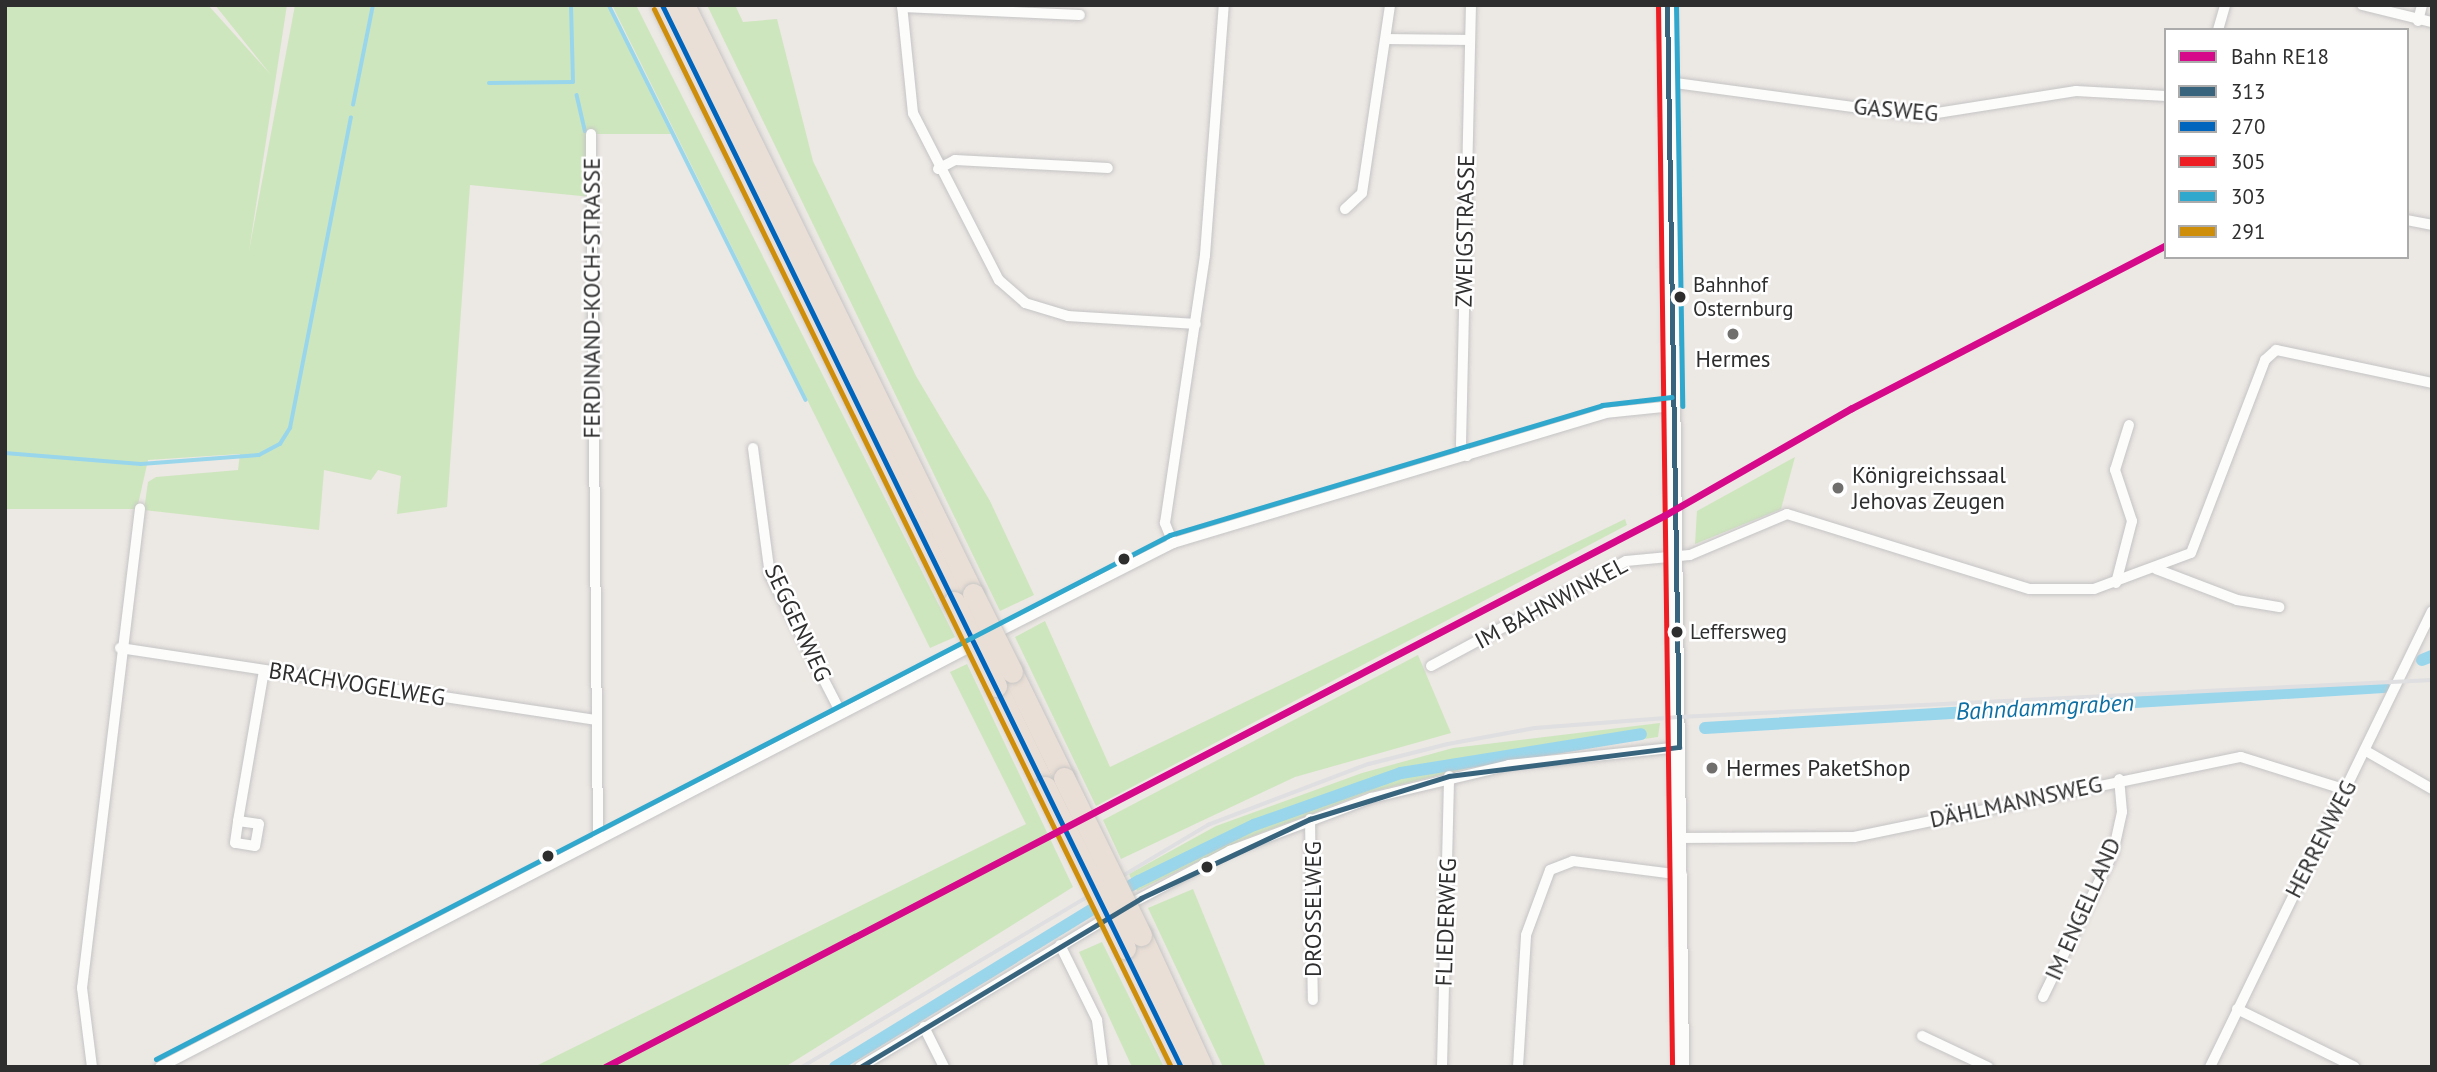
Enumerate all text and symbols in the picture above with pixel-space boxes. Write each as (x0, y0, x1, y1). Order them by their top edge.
legend (2164, 28, 2409, 259)
text: Bahn RE18 (2231, 43, 2329, 70)
text: 313 (2231, 78, 2265, 105)
street label: GASWEG (1852, 93, 1940, 127)
text: 270 (2231, 113, 2265, 140)
text: 305 (2231, 148, 2265, 175)
street label: ZWEIGSTRASSE (1450, 154, 1480, 308)
street label: FERDINAND-KOCH-STRASSE (578, 157, 606, 439)
text: 303 (2231, 183, 2265, 210)
text: 291 (2231, 218, 2265, 245)
place label: Bahnhof Osternburg (1693, 272, 1793, 322)
marker: Bahnhof Osternburg (1673, 290, 1687, 304)
marker: Hermes (1725, 326, 1741, 342)
place label: Hermes (1695, 345, 1771, 373)
place label: Königreichssaal Jehovas Zeugen (1852, 461, 2006, 515)
marker: Königreichssaal Jehovas Zeugen (1830, 480, 1846, 496)
street label: IM BAHNWINKEL (1470, 551, 1632, 655)
unlabelled marker (1117, 552, 1131, 566)
street label: SEGGENWEG (759, 560, 837, 686)
place label: Leffersweg (1690, 619, 1787, 645)
marker: Leffersweg (1670, 625, 1684, 639)
street label: BRACHVOGELWEG (267, 656, 447, 712)
water label: Bahndammgraben (1955, 688, 2135, 726)
place label: Hermes PaketShop (1726, 754, 1910, 782)
marker: Hermes PaketShop (1704, 760, 1720, 776)
street label: DÄHLMANNSWEG (1927, 770, 2105, 834)
street label: HERRENWEG (2280, 776, 2362, 902)
street label: IM ENGELLAND (2039, 833, 2127, 985)
street label: DROSSELWEG (1299, 841, 1327, 977)
unlabelled marker (541, 849, 555, 863)
street label: FLIEDERWEG (1430, 857, 1462, 987)
unlabelled marker (1200, 860, 1214, 874)

